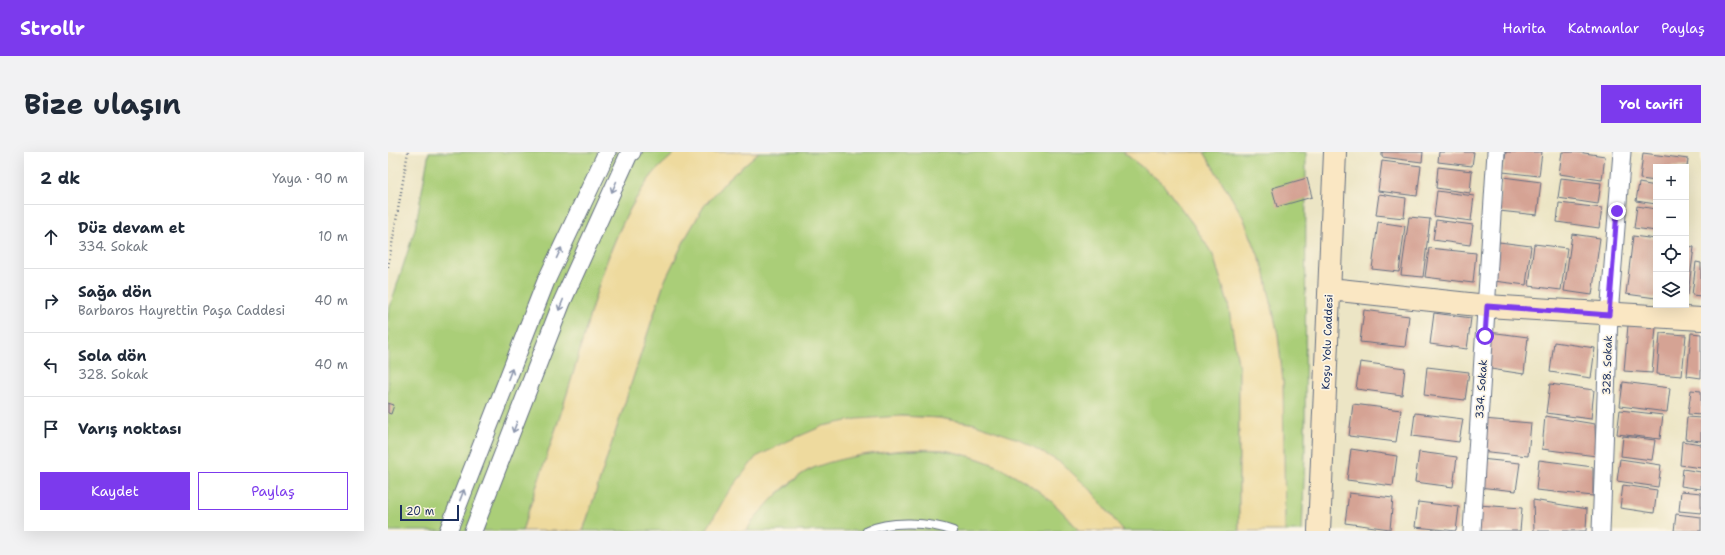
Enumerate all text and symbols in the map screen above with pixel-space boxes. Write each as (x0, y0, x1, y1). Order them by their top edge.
text: Strollr (20, 16, 85, 41)
text: Harita (1503, 19, 1546, 37)
text: Katmanlar (1568, 19, 1639, 37)
text: Paylaş (1661, 19, 1705, 37)
text: Bize ulaşın (24, 85, 181, 123)
button: Yol tarifi (1601, 85, 1701, 123)
map controls (1653, 164, 1689, 308)
button: + (1653, 164, 1689, 200)
text: 2 dk (40, 167, 80, 189)
text: Yaya · 90 m (272, 170, 348, 187)
one-way arrow (610, 180, 618, 192)
button: − (1653, 200, 1689, 236)
route end (1608, 202, 1626, 220)
text: Düz devam et (78, 218, 185, 238)
icon: ahead (40, 226, 62, 248)
text: 10 m (318, 228, 348, 245)
button: locate (1653, 236, 1689, 272)
text: 334. Sokak (78, 238, 148, 255)
one-way arrow (556, 248, 563, 260)
button: layers (1653, 272, 1689, 308)
text: Sağa dön (78, 282, 152, 302)
icon: right (40, 290, 62, 312)
text: 40 m (314, 292, 348, 309)
street label: Koşu Yolu Caddesi (1318, 294, 1337, 390)
one-way arrow (557, 299, 564, 311)
text: Barbaros Hayrettin Paşa Caddesi (78, 302, 285, 319)
route start (1476, 327, 1494, 345)
street label: 328. Sokak (1599, 335, 1616, 395)
text: Sola dön (78, 346, 147, 366)
icon: left (40, 354, 62, 376)
text: 40 m (314, 356, 348, 373)
street label: 334. Sokak (1472, 359, 1491, 419)
text: 328. Sokak (78, 366, 149, 383)
one-way arrow (506, 368, 514, 380)
icon: arrive (40, 418, 62, 440)
text: Varış noktası (78, 419, 182, 439)
one-way arrow (510, 420, 518, 432)
button: Kaydet (40, 472, 190, 510)
button: Paylaş (198, 472, 348, 510)
one-way arrow (459, 489, 467, 501)
scale bar (400, 503, 459, 522)
text: 20 m (406, 504, 434, 519)

